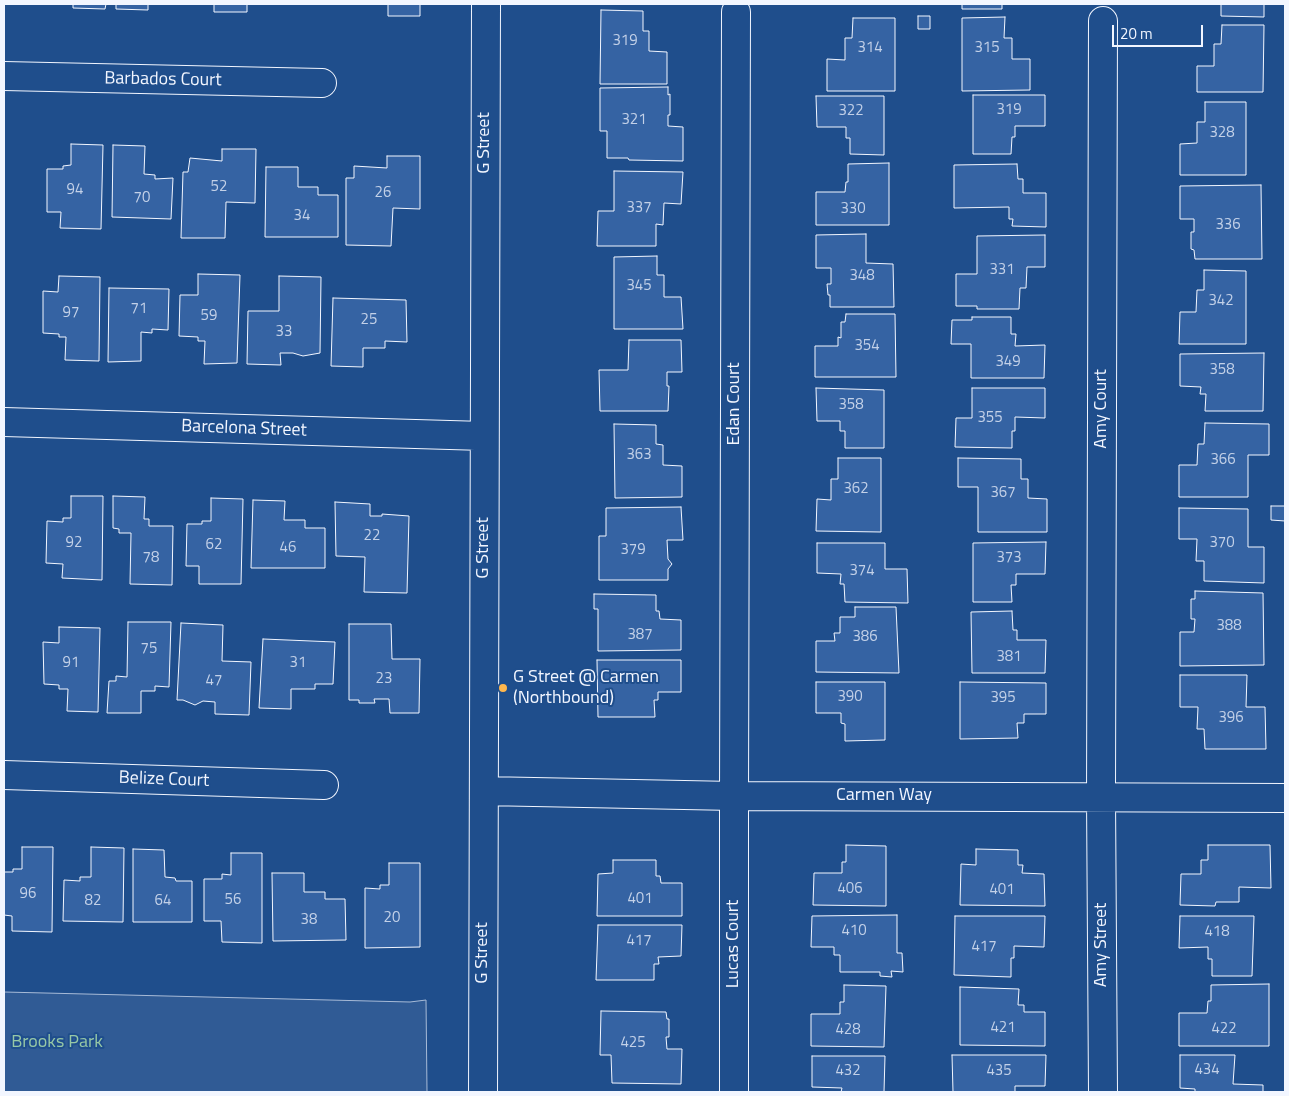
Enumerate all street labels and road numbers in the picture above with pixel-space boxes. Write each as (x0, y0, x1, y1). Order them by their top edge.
street label: Barbados Court (104, 68, 222, 92)
street label: G Street (474, 112, 496, 174)
street label: Edan Court (724, 362, 746, 446)
street label: Amy Court (1091, 369, 1113, 449)
street label: Barcelona Street (181, 416, 307, 442)
street label: G Street (473, 517, 495, 579)
street label: Belize Court (118, 768, 210, 792)
street label: Carmen Way (836, 785, 932, 807)
street label: Lucas Court (723, 900, 745, 988)
street label: Amy Street (1091, 903, 1113, 987)
street label: G Street (472, 922, 494, 984)

